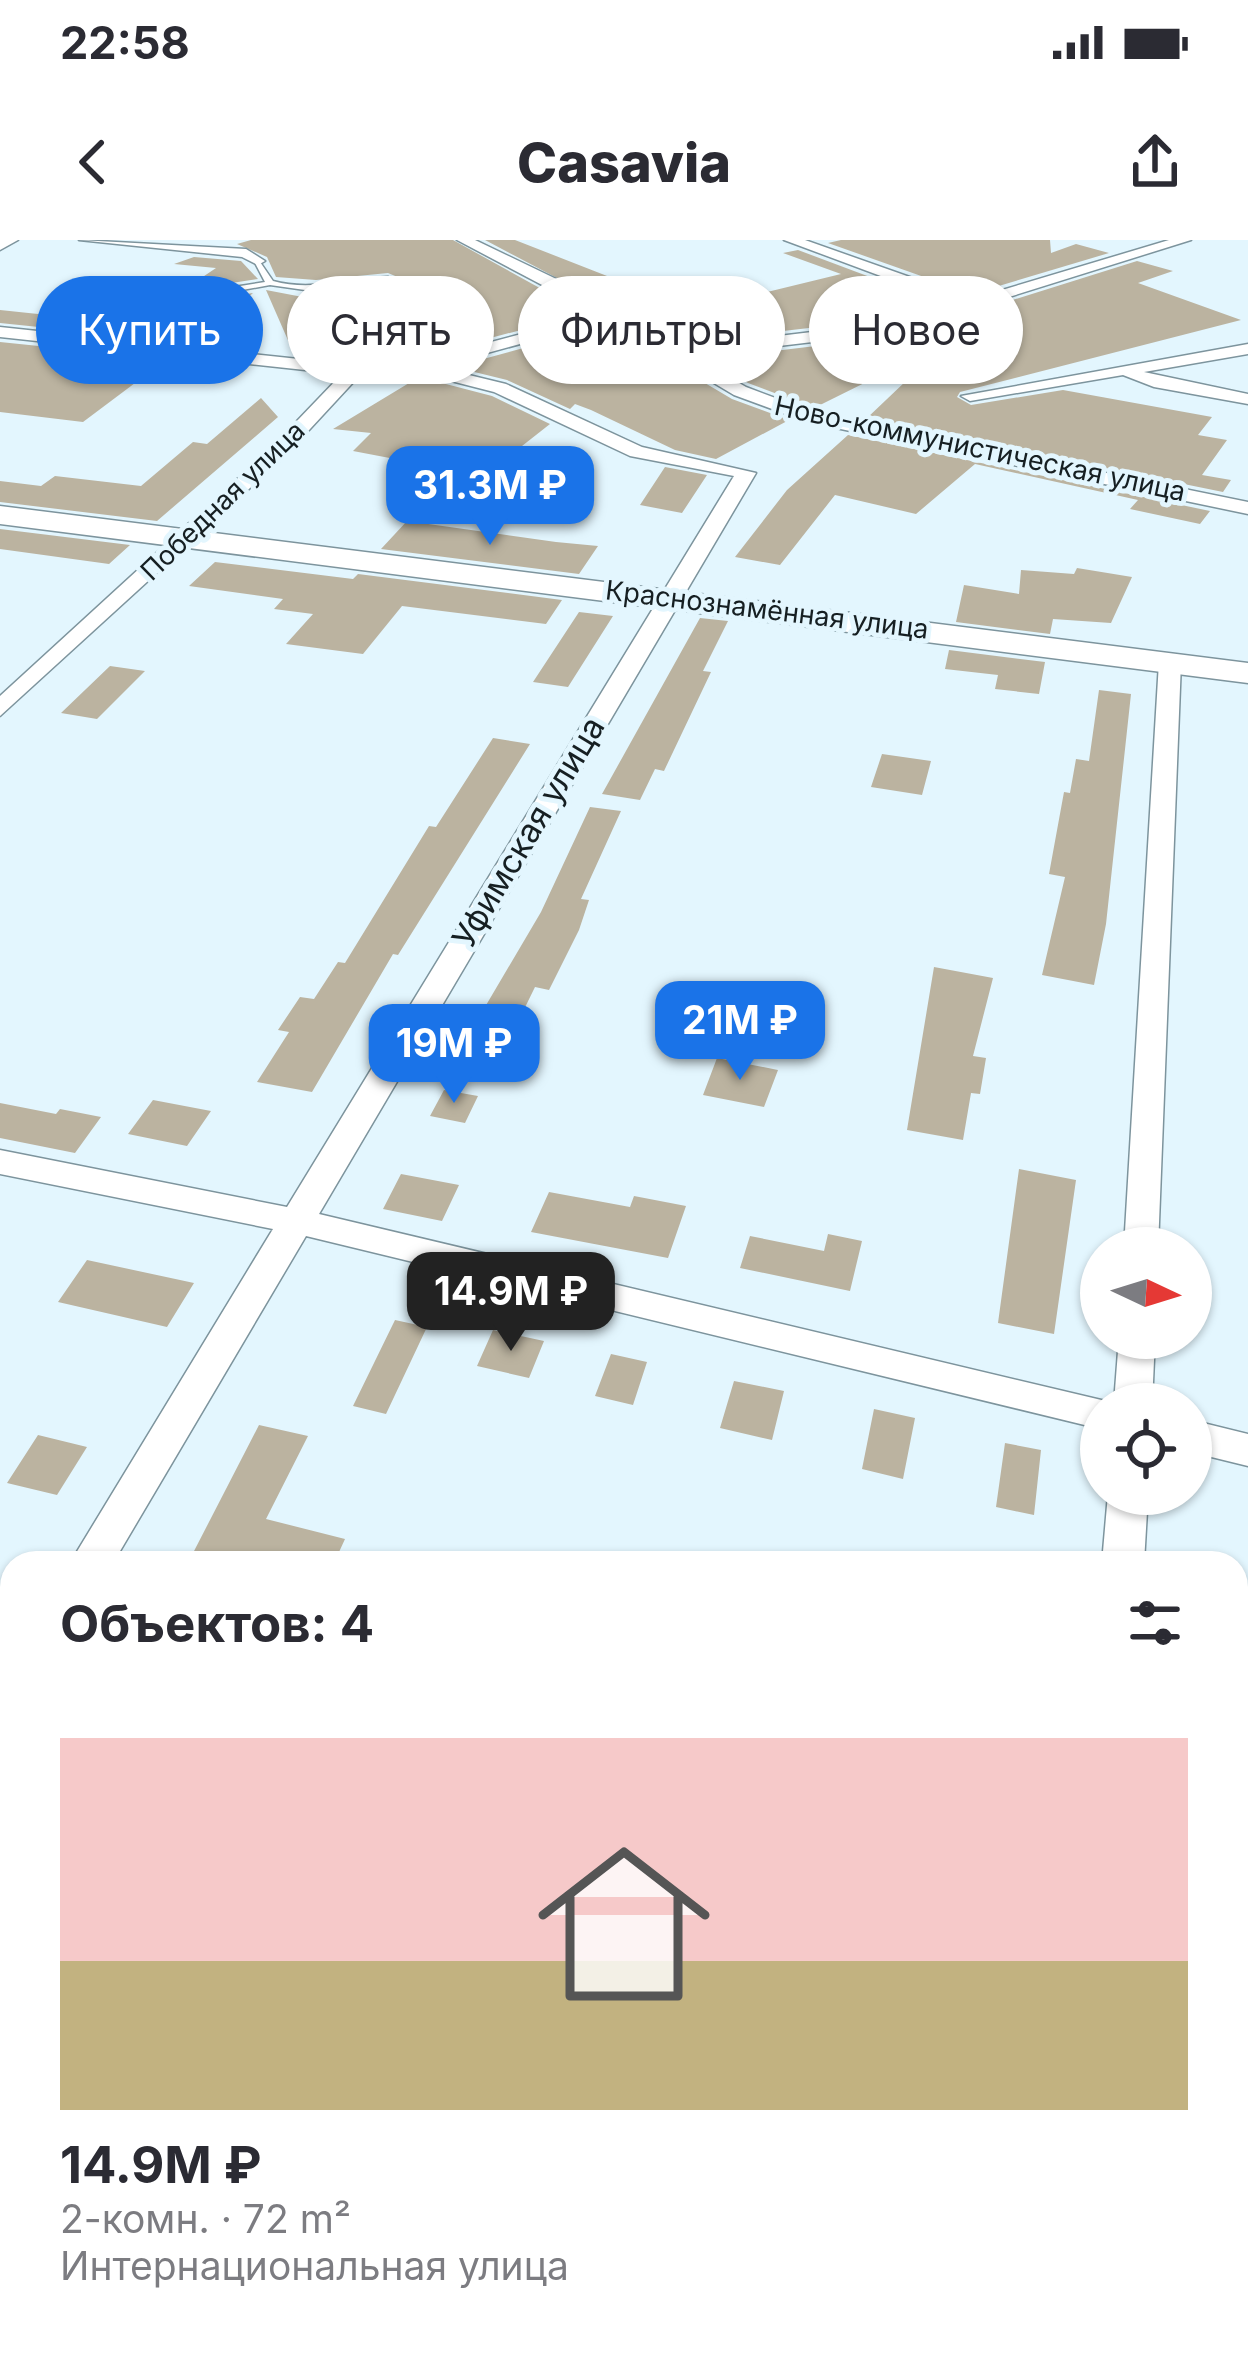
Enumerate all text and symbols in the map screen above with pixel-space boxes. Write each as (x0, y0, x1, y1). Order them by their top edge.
text: 22:58 (60, 15, 190, 70)
icon: back (60, 129, 126, 195)
icon: share (1122, 129, 1188, 195)
text: Casavia (517, 130, 731, 195)
chip: Купить (36, 276, 263, 384)
chip: Снять (287, 276, 494, 384)
chip: Фильтры (518, 276, 785, 384)
chip: Новое (809, 276, 1023, 384)
street label: Ново-коммунистическая улица (772, 389, 1189, 508)
street label: Победная улица (134, 414, 312, 587)
pin: 31.3M ₽ (379, 446, 601, 548)
text: 31.3M ₽ (413, 461, 567, 508)
street label: Краснознамённая улица (604, 573, 930, 646)
street label: Уфимская улица (443, 709, 613, 955)
pin: 21M ₽ (656, 981, 824, 1083)
text: 21M ₽ (682, 996, 798, 1043)
pin: 19M ₽ (370, 1004, 538, 1106)
text: 19M ₽ (396, 1019, 512, 1066)
north arrow (1080, 1227, 1212, 1359)
map controls (1080, 1227, 1212, 1515)
pin: 14.9M ₽ (400, 1252, 622, 1354)
text: 14.9M ₽ (434, 1267, 588, 1314)
button: locate (1080, 1383, 1212, 1515)
icon: filters (1122, 1590, 1188, 1656)
text: Объектов: 4 (60, 1593, 374, 1654)
icon: home (516, 1816, 732, 2032)
text: 14.9M ₽ (60, 2134, 262, 2195)
text: 2-комн. · 72 m² (60, 2195, 351, 2242)
text: Интернациональная улица (60, 2242, 569, 2289)

